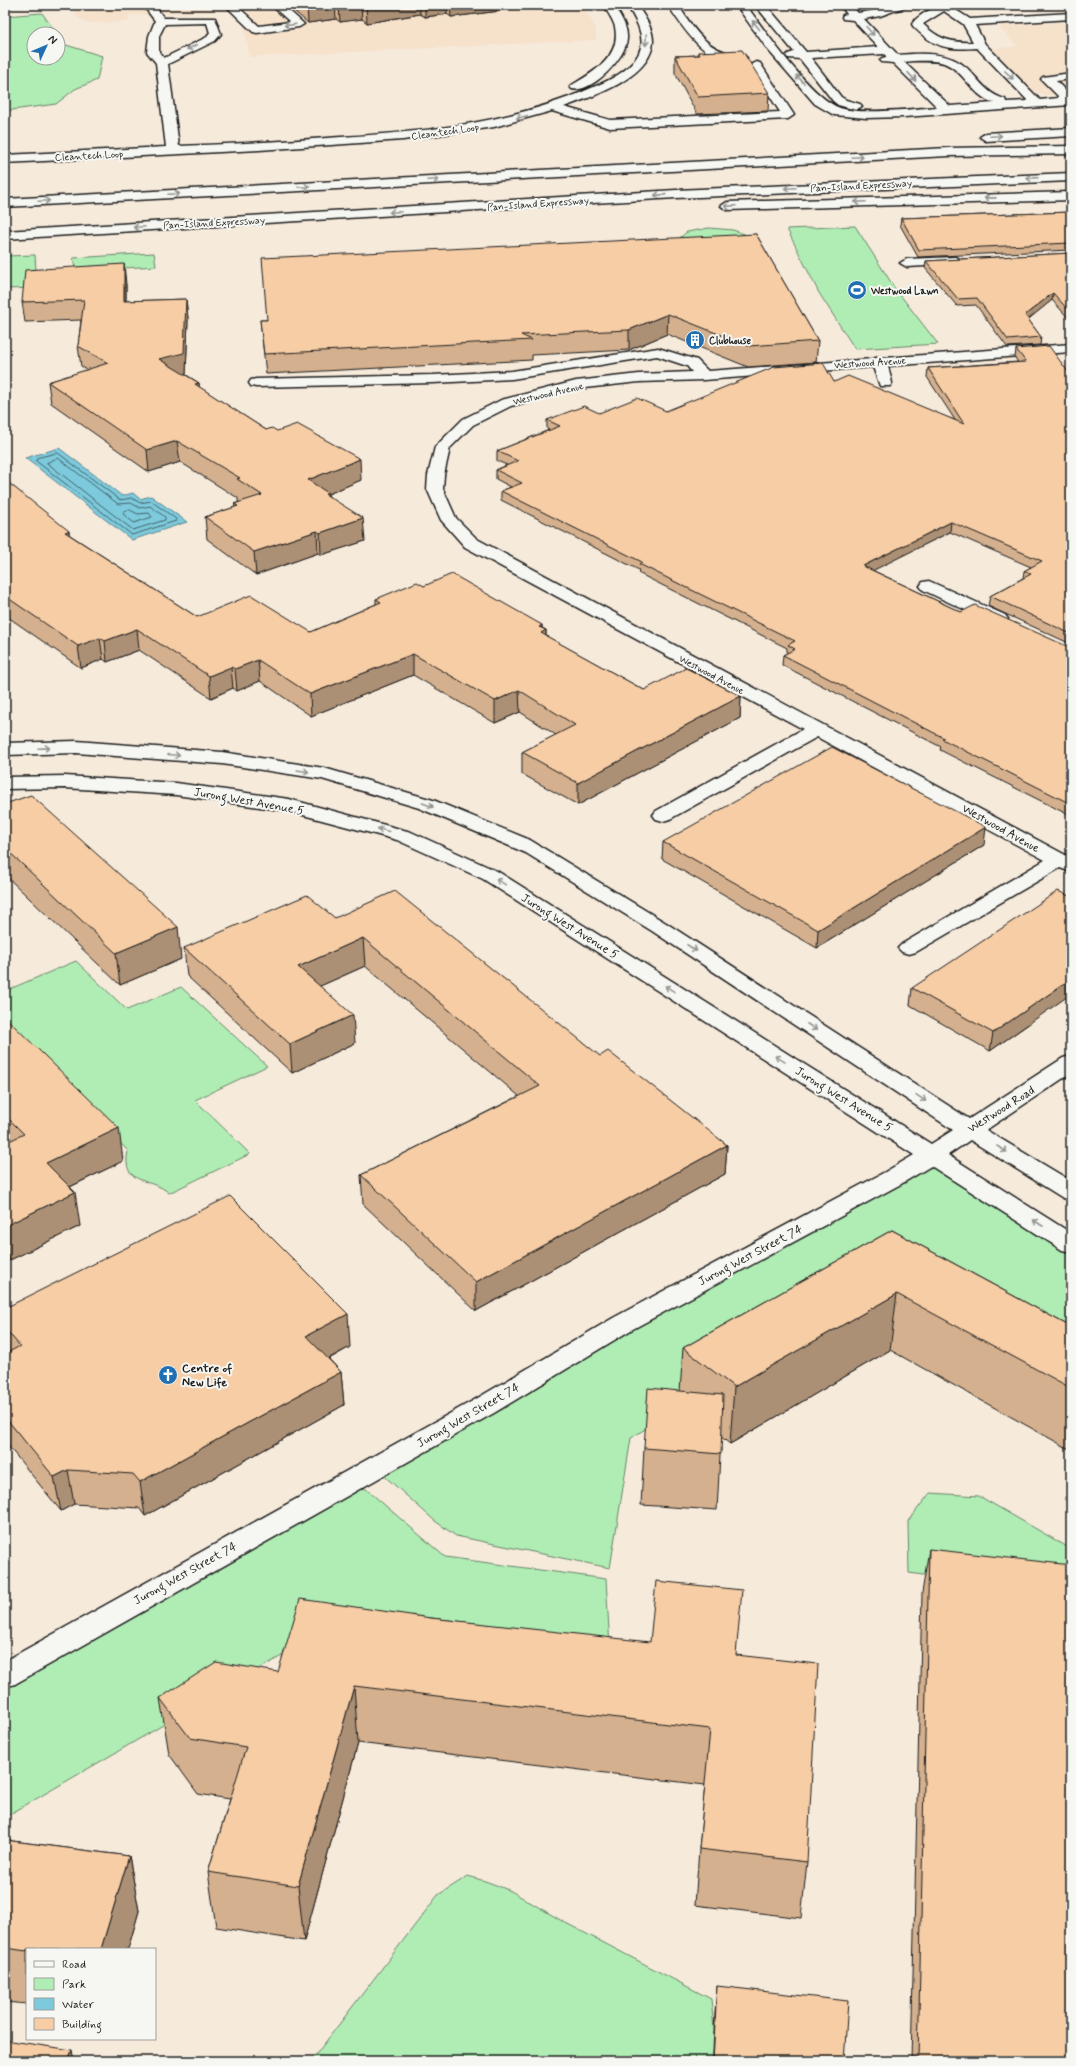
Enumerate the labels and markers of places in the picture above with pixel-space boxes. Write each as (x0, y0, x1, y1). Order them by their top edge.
sports icon: Westwood Lawn (846, 279, 868, 301)
place label: Westwood Lawn (870, 285, 939, 298)
building icon: Clubhouse (684, 329, 706, 351)
place label: Clubhouse (709, 334, 752, 348)
place label: Centre of New Life (182, 1361, 233, 1391)
church icon: Centre of New Life (157, 1364, 179, 1386)

